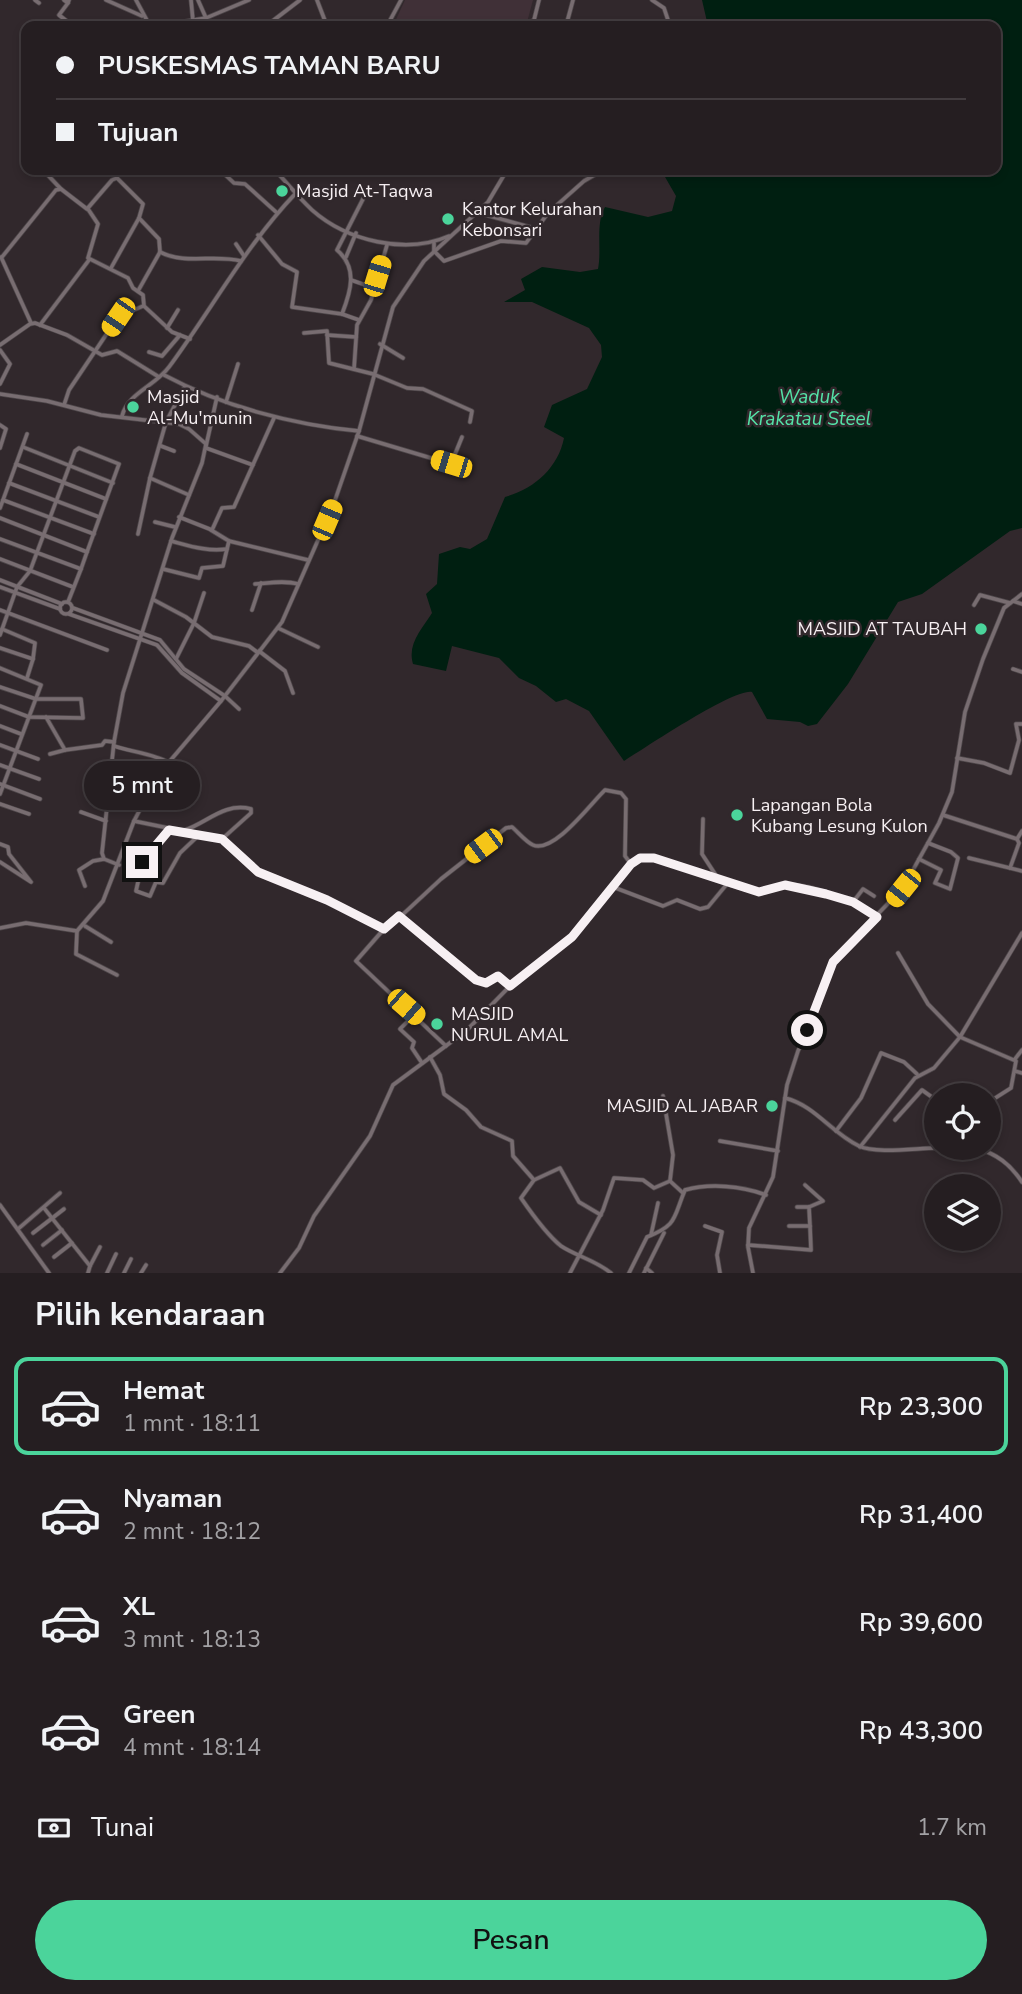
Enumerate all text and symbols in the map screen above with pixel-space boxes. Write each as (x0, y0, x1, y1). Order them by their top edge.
text: PUSKESMAS TAMAN BARU (98, 48, 441, 83)
text: Tujuan (98, 115, 178, 150)
place label: Masjid At-Taqwa (296, 179, 433, 203)
marker: Masjid At-Taqwa (274, 183, 290, 199)
place label: Kantor Kelurahan Kebonsari (462, 197, 602, 242)
marker: Kantor Kelurahan Kebonsari (440, 211, 456, 227)
car (361, 253, 394, 299)
car (98, 294, 139, 340)
water label: Waduk Krakatau Steel (747, 384, 871, 432)
place label: Masjid Al-Mu'munin (147, 385, 253, 430)
marker: Masjid Al-Mu'munin (125, 399, 141, 415)
car (428, 448, 475, 480)
car (310, 497, 345, 543)
place label: MASJID AT TAUBAH (798, 617, 967, 641)
marker: MASJID AT TAUBAH (973, 621, 989, 637)
callout: 5 mnt (84, 760, 200, 810)
text: 5 mnt (111, 770, 173, 801)
place label: Lapangan Bola Kubang Lesung Kulon (751, 793, 928, 838)
marker: Lapangan Bola Kubang Lesung Kulon (729, 807, 745, 823)
car (460, 825, 507, 867)
route end (126, 846, 158, 878)
car (882, 865, 925, 911)
car (384, 985, 429, 1029)
place label: MASJID NURUL AMAL (451, 1002, 569, 1047)
route start (791, 1014, 823, 1046)
marker: MASJID NURUL AMAL (429, 1016, 445, 1032)
map controls (924, 1083, 1001, 1251)
button: locate (924, 1083, 1001, 1160)
place label: MASJID AL JABAR (607, 1094, 758, 1118)
marker: MASJID AL JABAR (764, 1098, 780, 1114)
button: layers (924, 1174, 1001, 1251)
text: Pilih kendaraan (35, 1293, 265, 1336)
text: Hemat (123, 1373, 204, 1408)
icon: car (39, 1375, 102, 1438)
text: Rp 23,300 (859, 1389, 983, 1424)
text: 1 mnt · 18:11 (123, 1408, 261, 1439)
text: Nyaman (123, 1481, 222, 1516)
icon: car (39, 1483, 102, 1546)
text: Rp 31,400 (859, 1497, 983, 1532)
text: 2 mnt · 18:12 (123, 1516, 261, 1547)
text: XL (123, 1589, 155, 1624)
icon: car (39, 1591, 102, 1654)
text: Rp 39,600 (859, 1605, 983, 1640)
text: 3 mnt · 18:13 (123, 1624, 261, 1655)
text: Green (123, 1697, 196, 1732)
icon: car (39, 1699, 102, 1762)
text: Rp 43,300 (859, 1713, 983, 1748)
text: 4 mnt · 18:14 (123, 1732, 261, 1763)
icon: cash (35, 1809, 73, 1847)
text: Tunai (91, 1810, 154, 1845)
text: 1.7 km (917, 1812, 987, 1843)
button: Pesan (35, 1900, 987, 1980)

